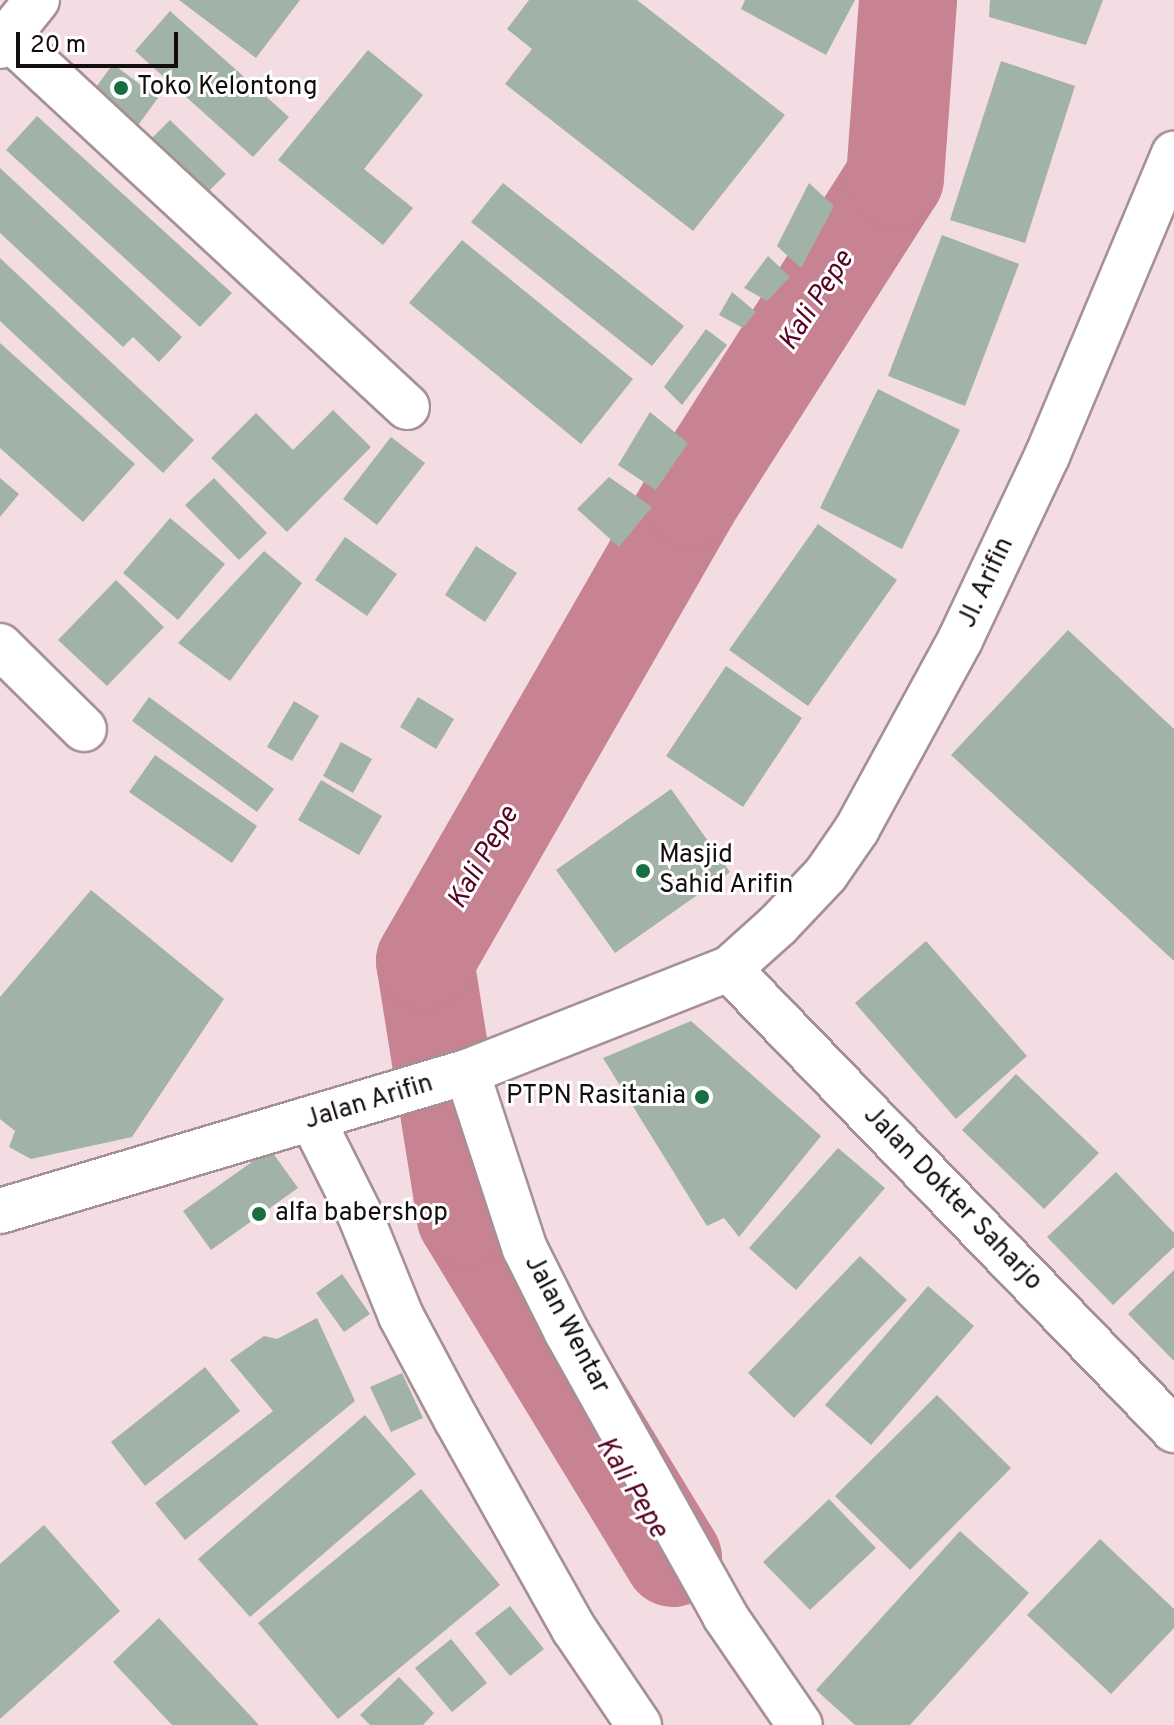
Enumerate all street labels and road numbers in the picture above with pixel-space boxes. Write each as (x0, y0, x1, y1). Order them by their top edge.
street label: Jl. Arifin (952, 532, 1022, 634)
street label: Jalan Arifin (301, 1069, 437, 1137)
street label: Jalan Dokter Saharjo (856, 1100, 1048, 1298)
street label: Jalan Wentar (516, 1250, 616, 1400)

